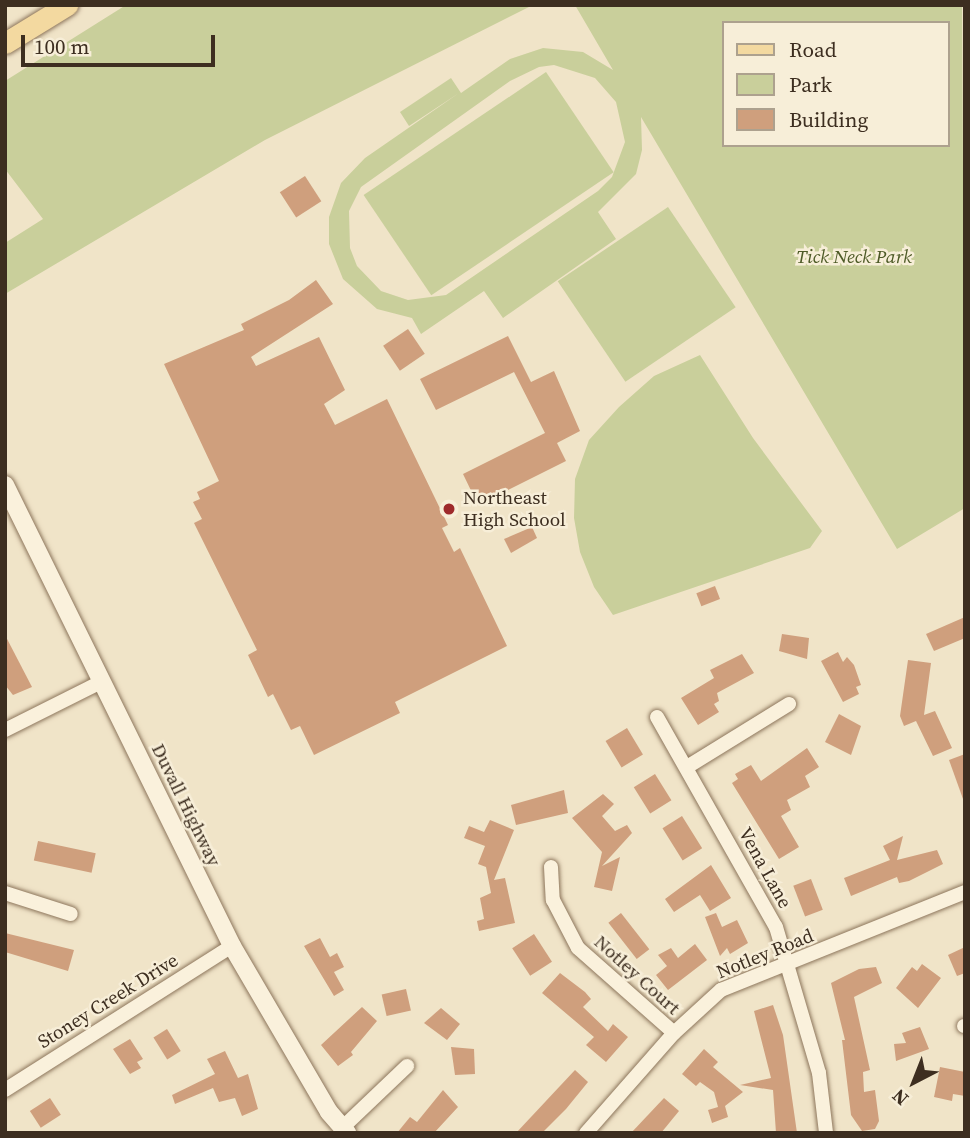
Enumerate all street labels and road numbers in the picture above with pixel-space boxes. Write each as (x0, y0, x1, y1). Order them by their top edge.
street label: Duvall Highway (147, 740, 225, 870)
street label: Vena Lane (733, 824, 797, 912)
street label: Notley Road (713, 924, 817, 984)
street label: Notley Court (589, 931, 685, 1019)
street label: Stoney Creek Drive (34, 949, 182, 1053)

